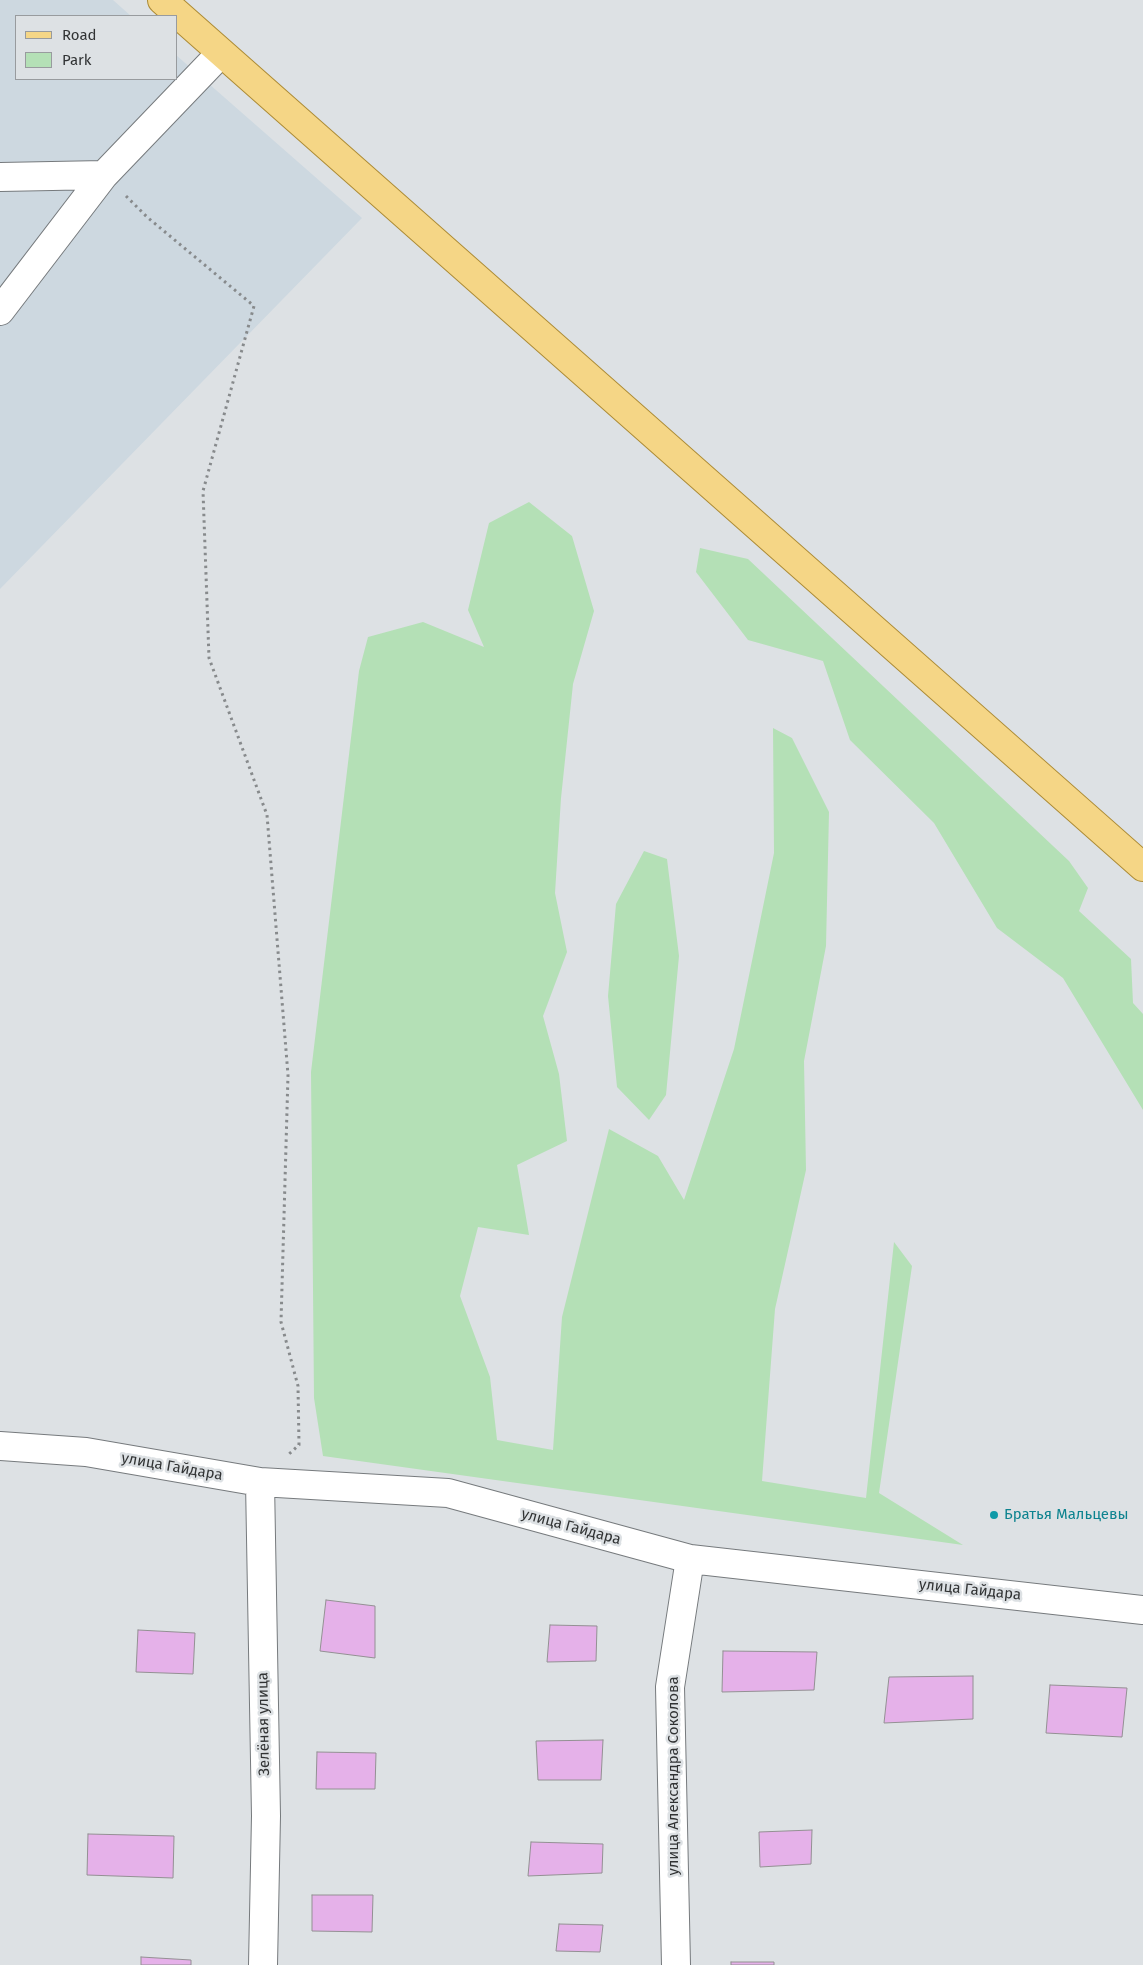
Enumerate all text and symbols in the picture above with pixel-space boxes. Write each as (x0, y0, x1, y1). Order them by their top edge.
legend (15, 15, 178, 80)
text: Road (62, 26, 97, 44)
text: Park (62, 51, 92, 69)
street label: улица Гайдара (120, 1449, 224, 1485)
street label: улица Гайдара (519, 1505, 623, 1549)
place label: Братья Мальцевы (1004, 1506, 1128, 1524)
marker: Братья Мальцевы (988, 1509, 1000, 1521)
street label: улица Гайдара (918, 1576, 1022, 1604)
street label: Зелёная улица (254, 1672, 274, 1776)
street label: улица Александра Соколова (665, 1676, 683, 1876)

